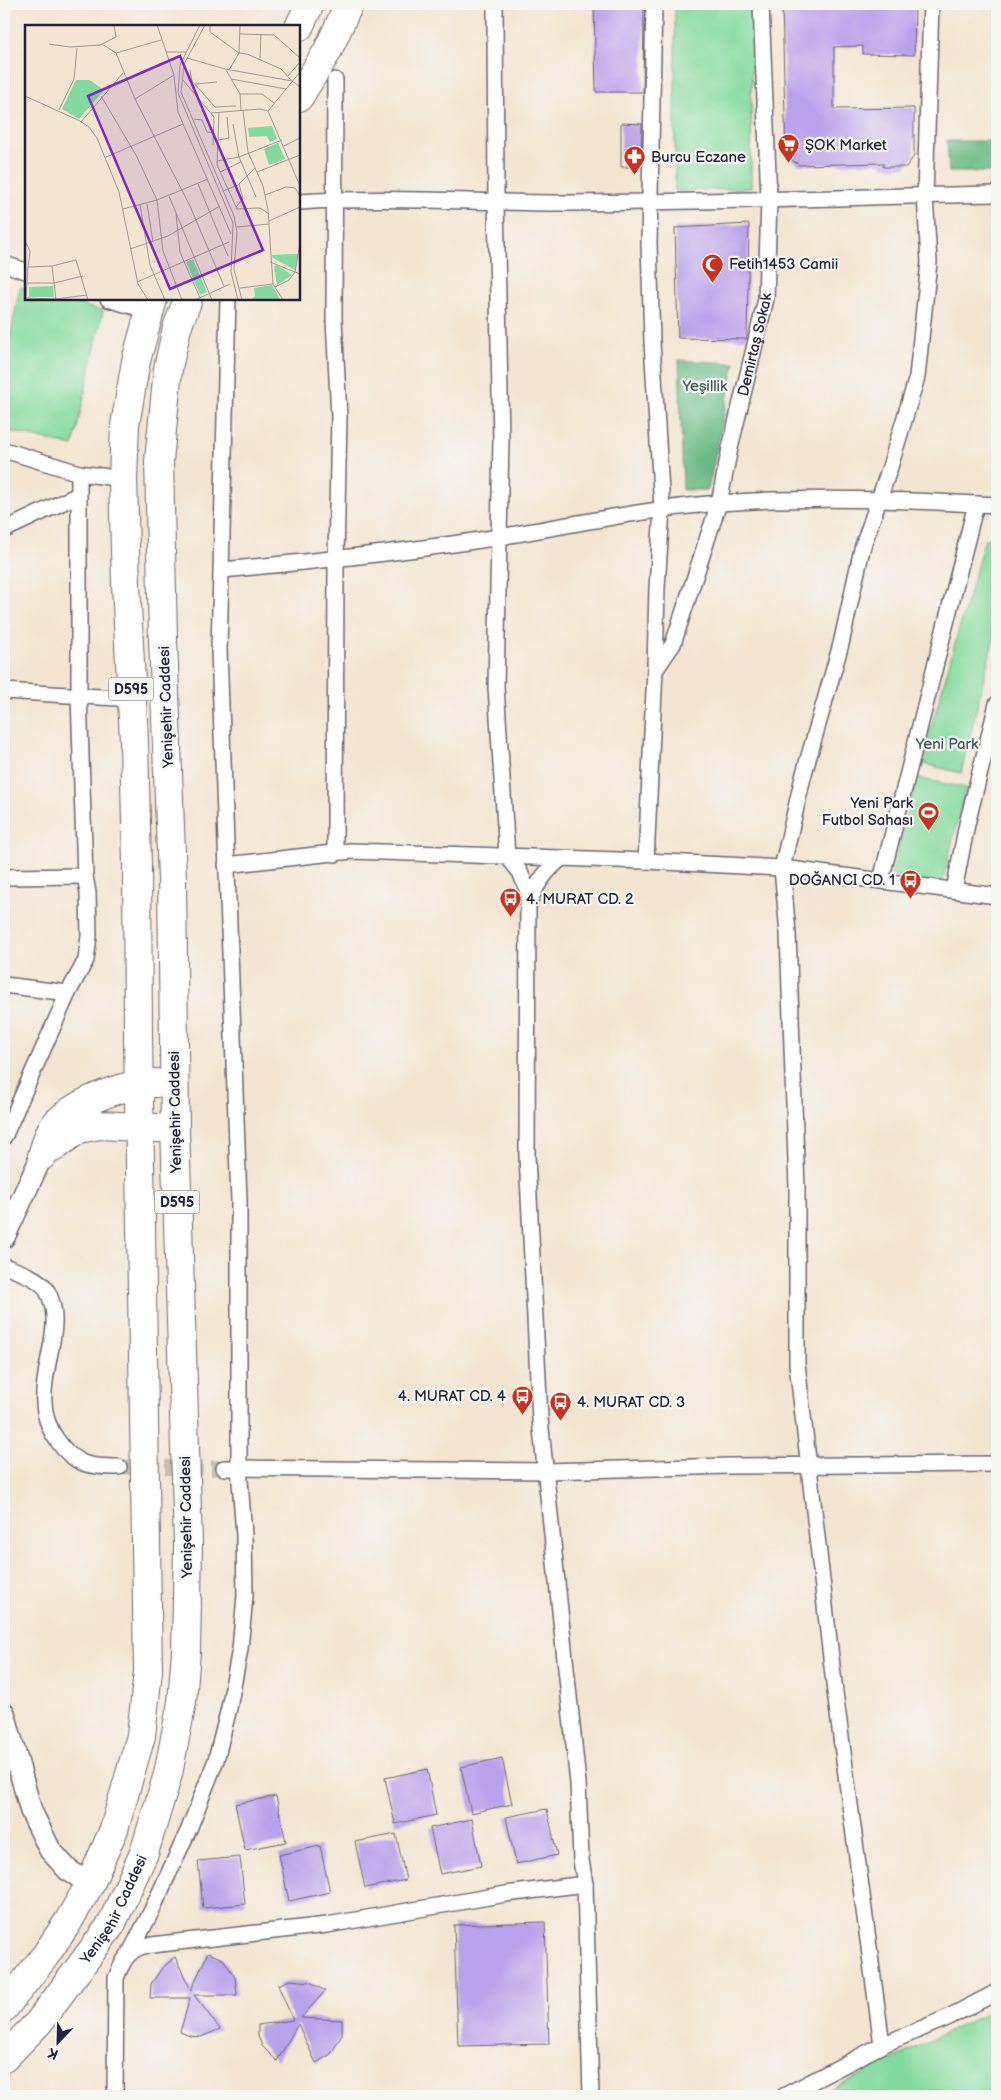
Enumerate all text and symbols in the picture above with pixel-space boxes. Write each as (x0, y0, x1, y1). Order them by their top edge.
inset map (25, 25, 300, 300)
supermarket icon: ŞOK Market (777, 133, 801, 164)
place label: ŞOK Market (805, 136, 887, 155)
pharmacy icon: Burcu Eczane (623, 145, 647, 176)
place label: Burcu Eczane (651, 148, 746, 167)
mosque icon: Fetih1453 Camii (701, 252, 725, 283)
place label: Fetih1453 Camii (729, 255, 838, 274)
street label: Demirtaş Sokak (734, 292, 776, 398)
park label: Yeşillik (682, 377, 728, 396)
street label: Yenişehir Caddesi (155, 646, 178, 769)
road number: D595 (108, 678, 154, 701)
park label: Yeni Park (915, 735, 979, 754)
place label: Yeni Park Futbol Sahası (822, 794, 914, 830)
sports icon: Yeni Park Futbol Sahası (917, 800, 941, 831)
bus stop icon: DOĞANCI CD. 1 (899, 868, 923, 899)
place label: DOĞANCI CD. 1 (789, 870, 895, 890)
bus stop icon: 4. MURAT CD. 2 (498, 887, 522, 918)
place label: 4. MURAT CD. 2 (526, 890, 634, 909)
street label: Yenişehir Caddesi (165, 1051, 186, 1174)
road number: D595 (154, 1190, 200, 1214)
bus stop icon: 4. MURAT CD. 4 (510, 1384, 534, 1415)
place label: 4. MURAT CD. 4 (398, 1387, 506, 1406)
bus stop icon: 4. MURAT CD. 3 (549, 1390, 573, 1421)
place label: 4. MURAT CD. 3 (577, 1393, 685, 1412)
street label: Yenişehir Caddesi (176, 1456, 197, 1579)
street label: Yenişehir Caddesi (76, 1852, 152, 1969)
north arrow (32, 2018, 82, 2068)
text: K (45, 2044, 61, 2063)

